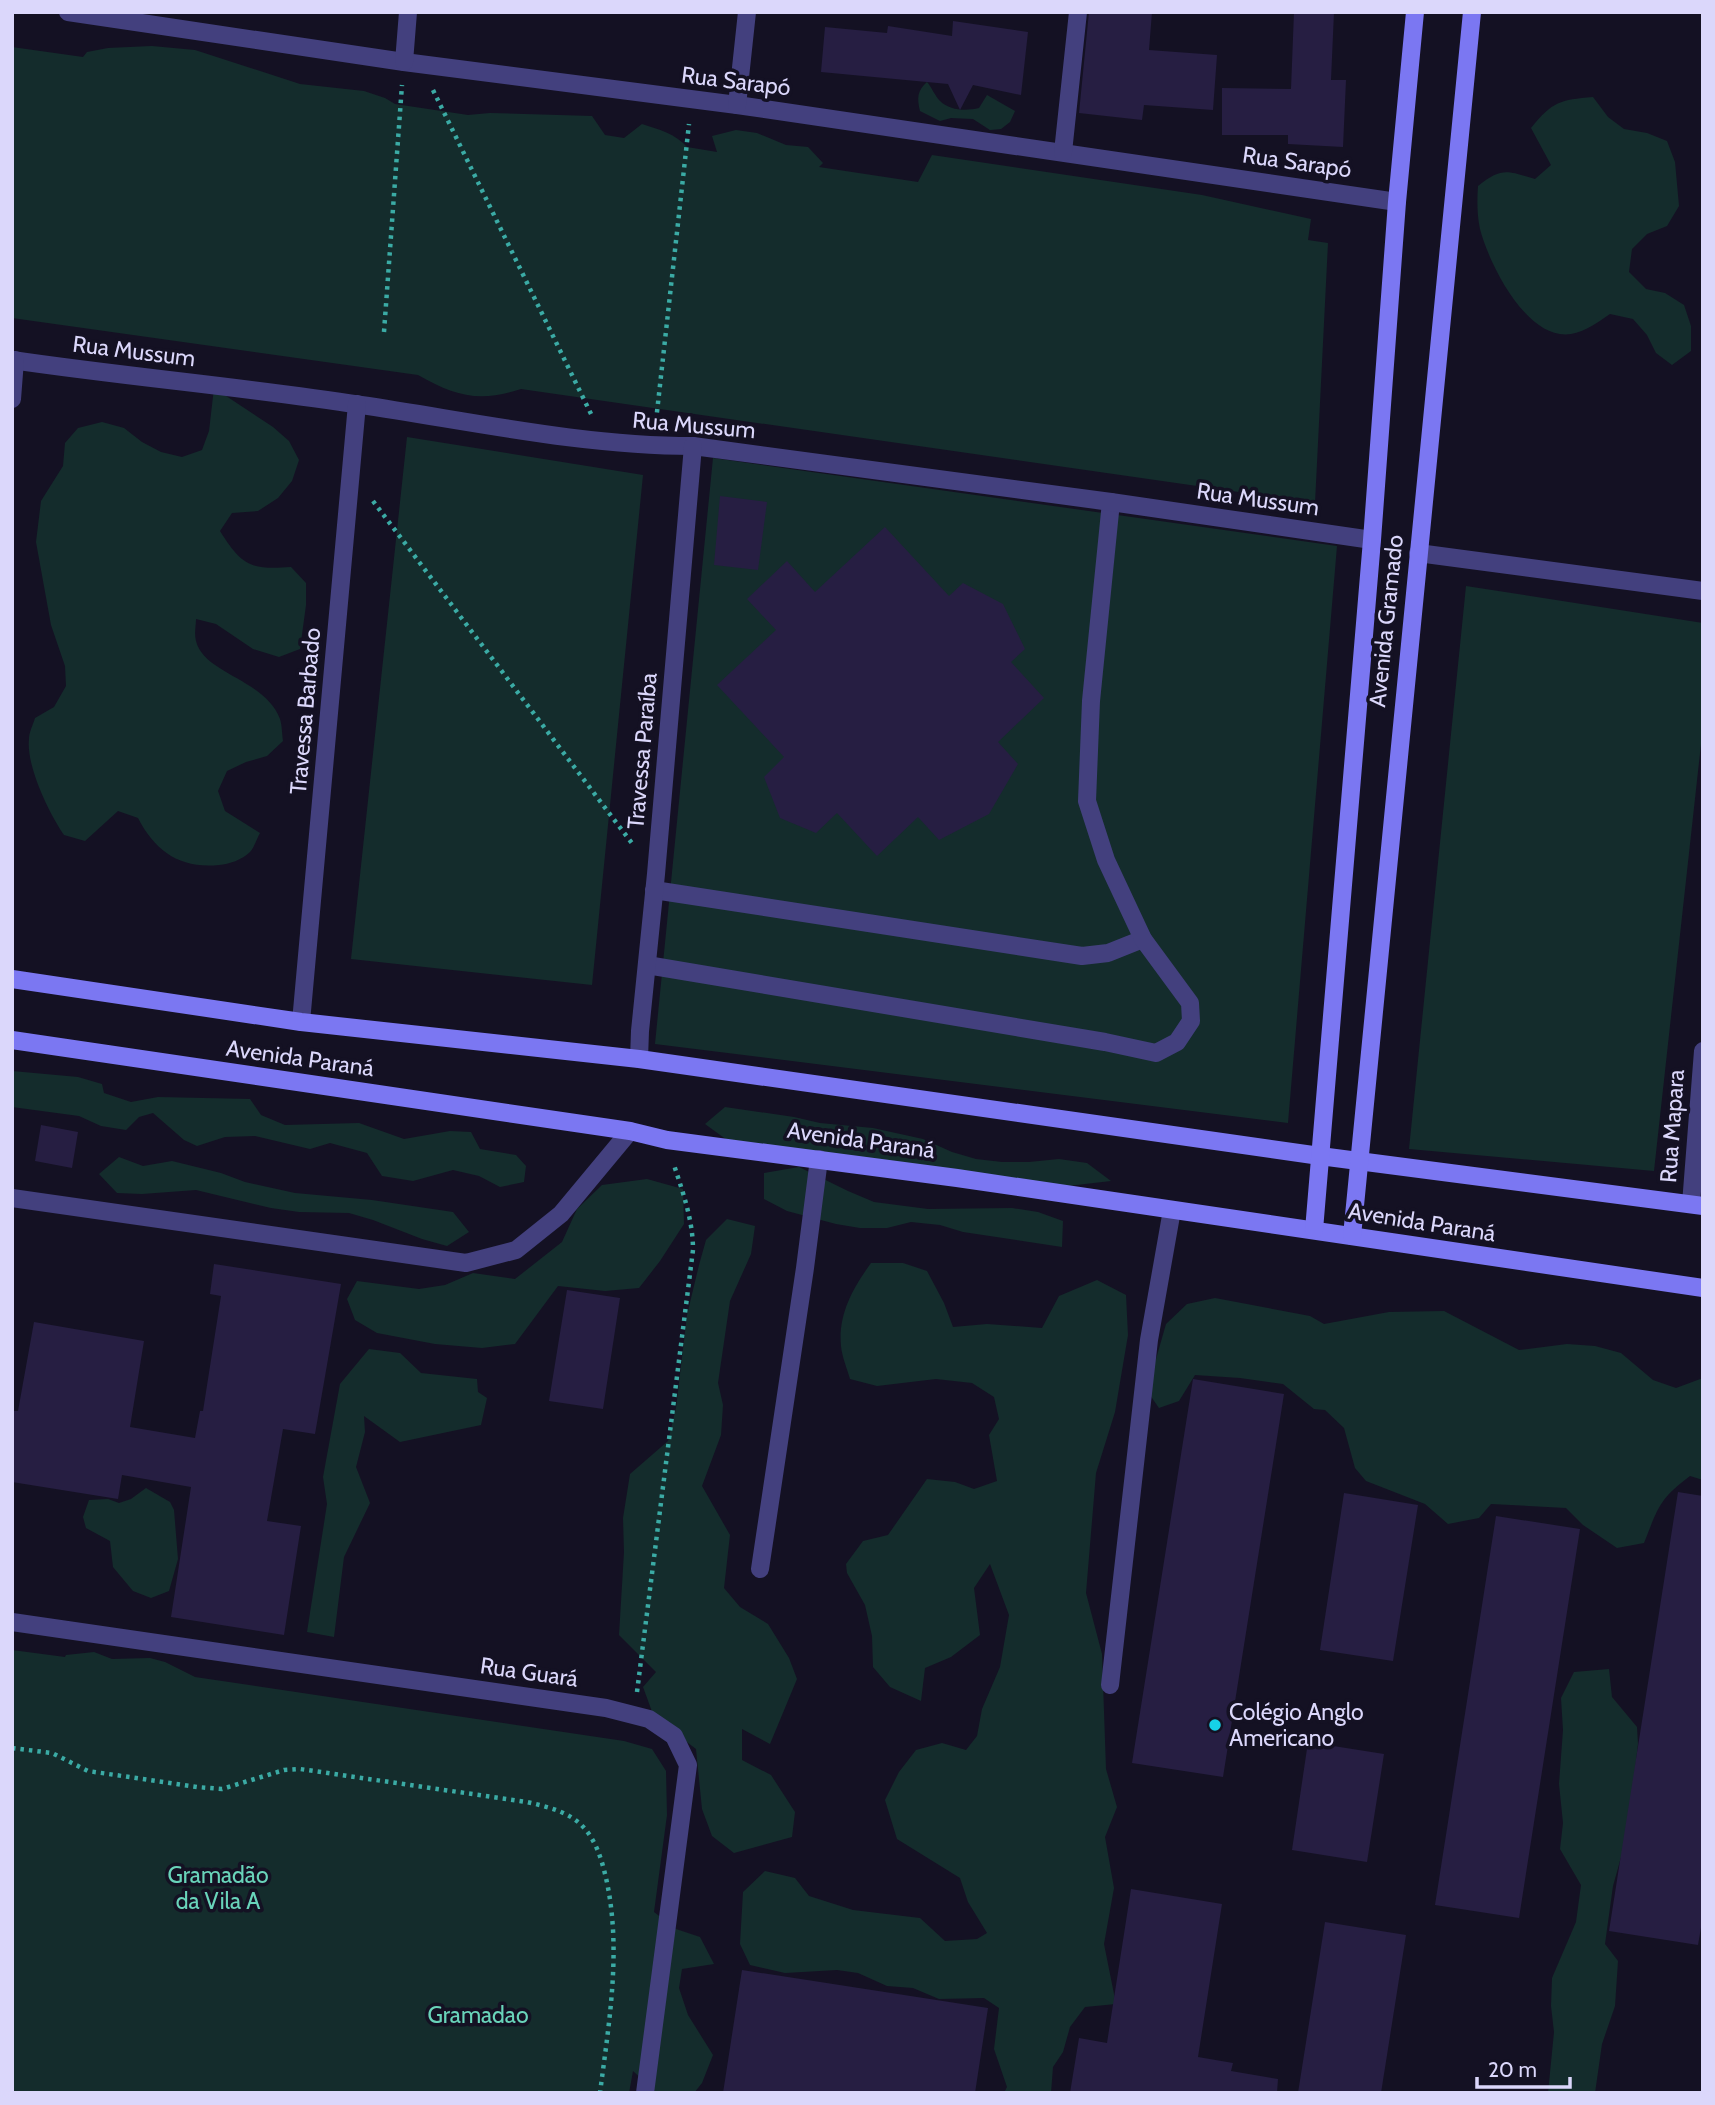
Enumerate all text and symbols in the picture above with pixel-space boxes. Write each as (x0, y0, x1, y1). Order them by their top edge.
street label: Rua Sarapó (680, 60, 792, 102)
street label: Rua Sarapó (1241, 140, 1353, 184)
street label: Rua Mussum (71, 330, 197, 372)
street label: Rua Mussum (631, 406, 757, 444)
street label: Rua Mussum (1195, 477, 1321, 521)
street label: Avenida Gramado (1363, 533, 1409, 709)
street label: Travessa Barbado (284, 626, 326, 796)
street label: Travessa Paraíba (621, 672, 663, 830)
street label: Avenida Paraná (224, 1034, 376, 1082)
street label: Rua Mapara (1654, 1068, 1690, 1184)
street label: Avenida Paraná (785, 1116, 937, 1164)
street label: Avenida Paraná (1346, 1197, 1498, 1247)
street label: Rua Guará (478, 1651, 580, 1693)
place label: Colégio Anglo Americano (1229, 1698, 1364, 1752)
marker: Colégio Anglo Americano (1207, 1717, 1223, 1733)
park label: Gramadão da Vila A (167, 1861, 269, 1915)
park label: Gramadao (427, 2001, 529, 2029)
scale bar (1477, 2046, 1570, 2090)
text: 20 m (1488, 2057, 1537, 2082)

